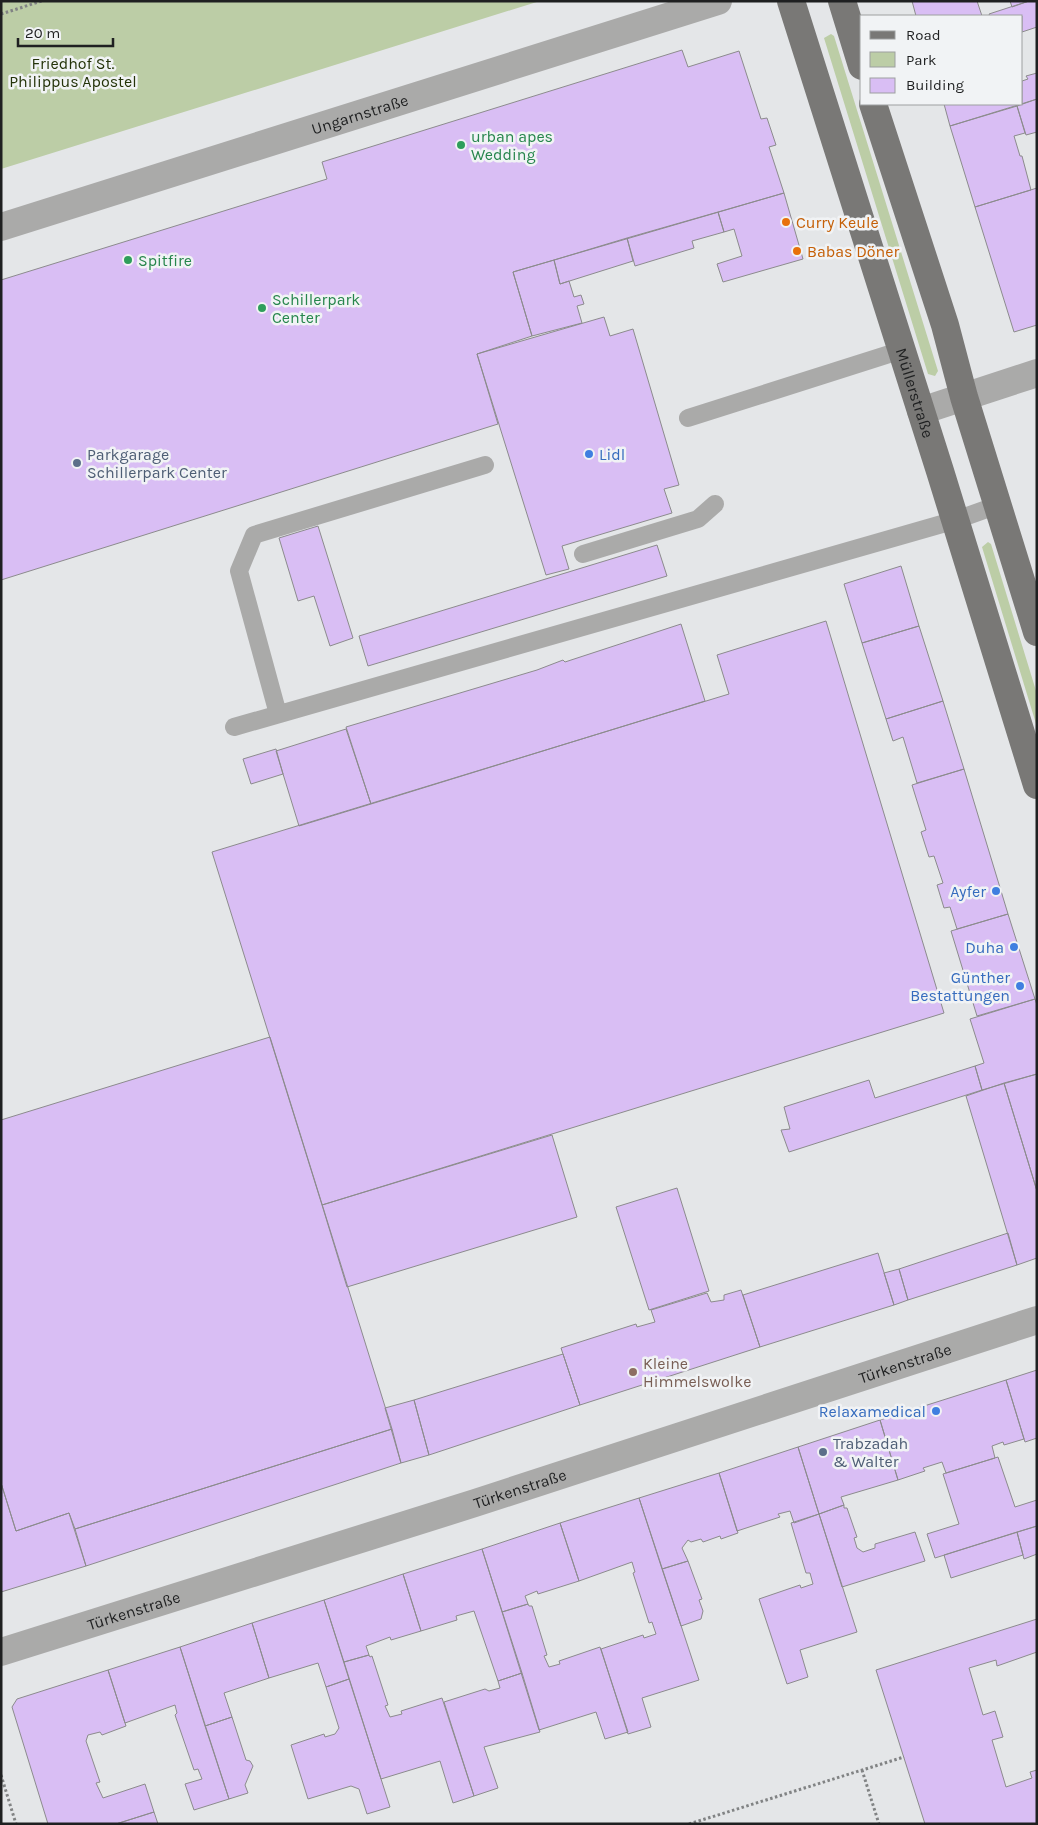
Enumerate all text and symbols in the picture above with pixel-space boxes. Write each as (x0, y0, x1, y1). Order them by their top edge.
scale bar (18, 15, 112, 47)
legend (860, 15, 1023, 105)
text: 20 m (25, 24, 60, 42)
text: Road (906, 26, 941, 44)
text: Park (906, 51, 936, 69)
park label: Friedhof St. Philippus Apostel (9, 54, 137, 91)
text: Building (906, 76, 964, 94)
street label: Ungarnstraße (309, 90, 411, 139)
place label: urban apes Wedding (471, 127, 553, 164)
marker: urban apes Wedding (455, 139, 467, 151)
place label: Curry Keule (796, 213, 879, 232)
marker: Curry Keule (780, 216, 792, 228)
place label: Babas Döner (807, 242, 899, 261)
marker: Babas Döner (791, 245, 803, 257)
place label: Spitfire (138, 251, 192, 270)
marker: Spitfire (122, 254, 134, 266)
place label: Schillerpark Center (272, 290, 360, 327)
marker: Schillerpark Center (256, 302, 268, 314)
street label: Müllerstraße (892, 346, 938, 440)
place label: Parkgarage Schillerpark Center (87, 445, 227, 482)
place label: Lidl (599, 445, 625, 464)
marker: Lidl (583, 448, 595, 460)
marker: Parkgarage Schillerpark Center (71, 457, 83, 469)
place label: Ayfer (950, 882, 986, 901)
marker: Ayfer (990, 885, 1002, 897)
place label: Duha (965, 938, 1004, 957)
marker: Duha (1008, 941, 1020, 953)
place label: Günther Bestattungen (910, 968, 1010, 1005)
marker: Günther Bestattungen (1014, 980, 1026, 992)
street label: Türkenstraße (856, 1340, 954, 1387)
place label: Kleine Himmelswolke (643, 1354, 752, 1391)
marker: Kleine Himmelswolke (627, 1366, 639, 1378)
place label: Relaxamedical (819, 1402, 926, 1421)
marker: Relaxamedical (930, 1405, 942, 1417)
place label: Trabzadah & Walter (833, 1434, 908, 1471)
marker: Trabzadah & Walter (817, 1446, 829, 1458)
street label: Türkenstraße (471, 1465, 569, 1513)
street label: Türkenstraße (85, 1587, 183, 1634)

